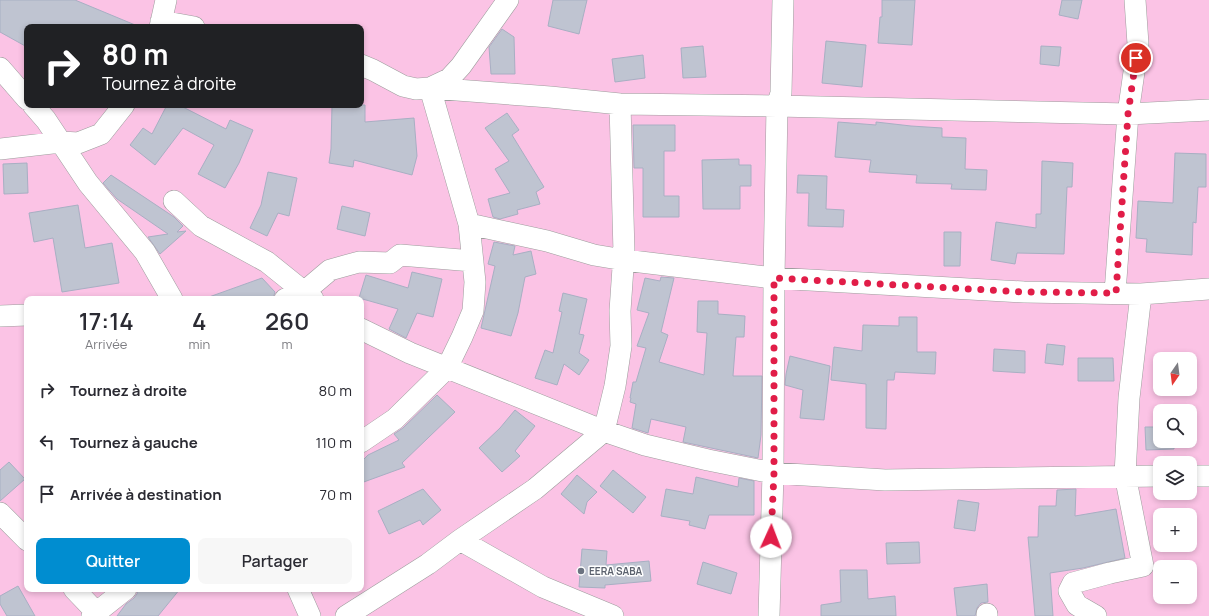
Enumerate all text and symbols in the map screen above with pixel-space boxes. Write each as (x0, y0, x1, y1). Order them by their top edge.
text: 80 m (102, 35, 168, 73)
icon: right (36, 40, 88, 92)
pin (1119, 41, 1153, 75)
icon: arrive (1125, 47, 1147, 69)
text: Tournez à droite (102, 71, 236, 95)
text: 17:14 (79, 304, 134, 337)
text: 4 (192, 304, 207, 337)
text: 260 (265, 304, 309, 337)
text: Arrivée (85, 335, 127, 353)
text: min (188, 335, 210, 353)
text: m (282, 335, 293, 353)
north arrow (1153, 352, 1197, 396)
map controls (1153, 352, 1197, 604)
icon: right (36, 379, 58, 401)
text: Tournez à droite (70, 380, 187, 401)
text: 80 m (318, 380, 352, 401)
button: search (1153, 404, 1197, 448)
icon: left (36, 431, 58, 453)
text: Tournez à gauche (70, 432, 198, 453)
text: 110 m (315, 432, 352, 453)
button: layers (1153, 456, 1197, 500)
icon: arrive (36, 483, 58, 505)
text: Arrivée à destination (70, 484, 222, 505)
text: 70 m (320, 484, 352, 505)
button: + (1153, 508, 1197, 552)
position arrow (750, 516, 792, 558)
button: Quitter (36, 538, 190, 584)
button: Partager (198, 538, 352, 584)
button: − (1153, 560, 1197, 604)
place label: EERA SABA (589, 564, 643, 578)
marker: EERA SABA (576, 566, 586, 576)

